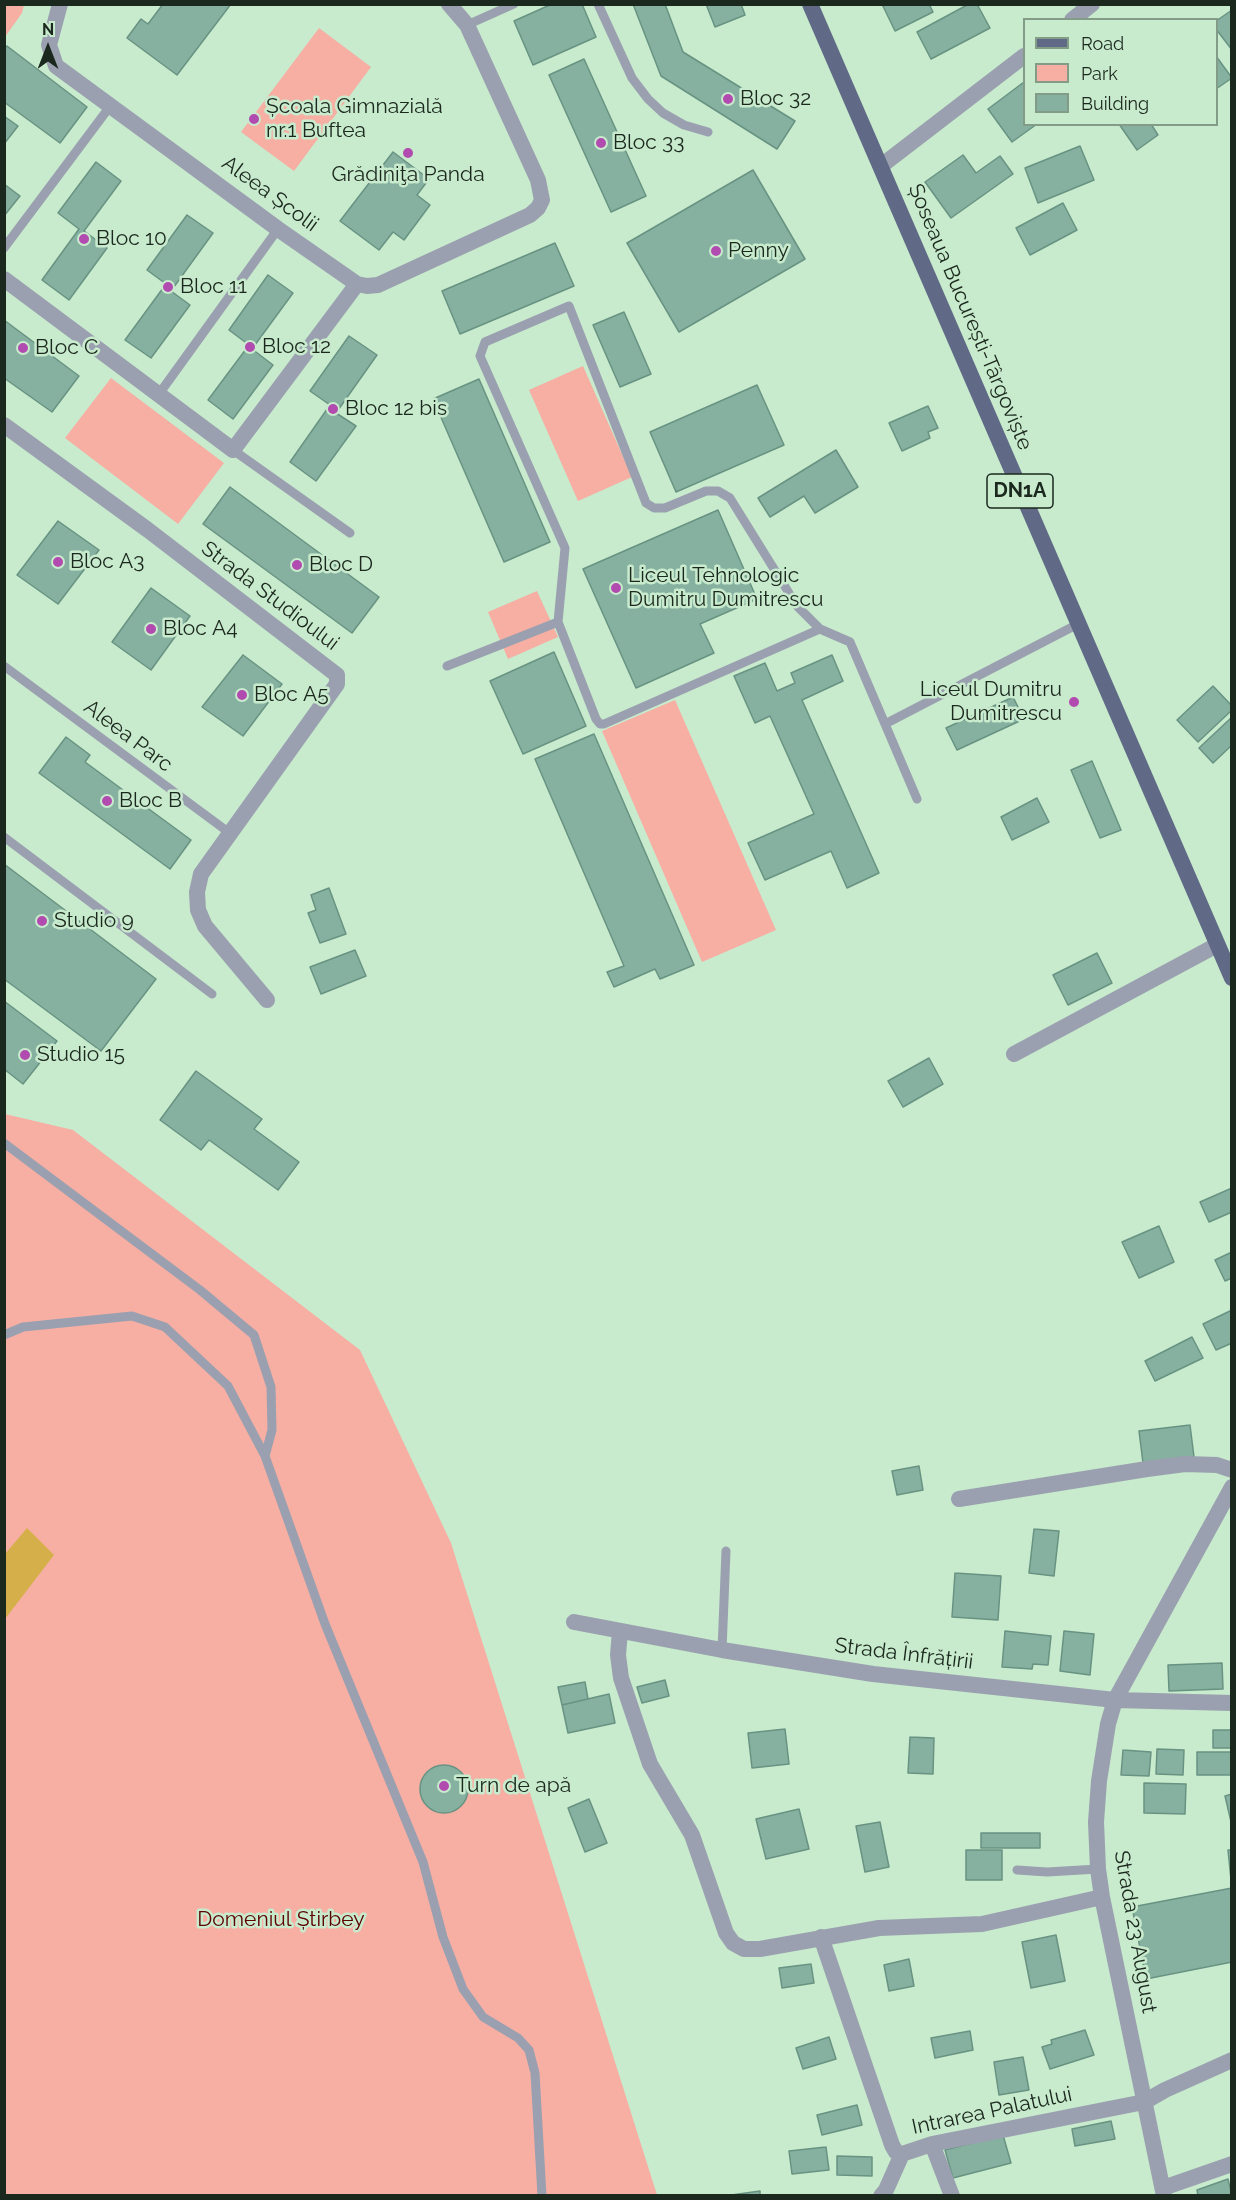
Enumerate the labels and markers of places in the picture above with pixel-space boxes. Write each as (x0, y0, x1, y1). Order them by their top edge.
place label: Bloc 32 (740, 86, 811, 112)
marker: Bloc 32 (721, 92, 735, 106)
place label: Școala Gimnazială nr.1 Buftea (266, 94, 443, 144)
marker: Școala Gimnazială nr.1 Buftea (247, 112, 261, 126)
place label: Bloc 33 (613, 130, 685, 156)
marker: Bloc 33 (594, 136, 608, 150)
marker: Grădiniţa Panda (401, 146, 415, 160)
place label: Grădiniţa Panda (331, 162, 485, 188)
place label: Bloc 10 (96, 226, 167, 252)
marker: Bloc 10 (77, 232, 91, 246)
place label: Penny (728, 238, 789, 264)
marker: Penny (709, 244, 723, 258)
place label: Bloc 11 (180, 274, 247, 300)
marker: Bloc 11 (161, 280, 175, 294)
place label: Bloc 12 (262, 334, 331, 360)
place label: Bloc C (35, 335, 98, 361)
marker: Bloc 12 (243, 340, 257, 354)
marker: Bloc C (16, 341, 30, 355)
place label: Bloc 12 bis (345, 396, 447, 422)
marker: Bloc 12 bis (326, 402, 340, 416)
place label: Bloc A3 (70, 549, 144, 575)
place label: Bloc D (309, 552, 373, 578)
marker: Bloc A3 (51, 555, 65, 569)
marker: Bloc D (290, 558, 304, 572)
place label: Liceul Tehnologic Dumitru Dumitrescu (628, 563, 824, 613)
marker: Liceul Tehnologic Dumitru Dumitrescu (609, 581, 623, 595)
place label: Bloc A4 (163, 616, 238, 642)
marker: Bloc A4 (144, 622, 158, 636)
place label: Liceul Dumitru Dumitrescu (920, 677, 1062, 727)
place label: Bloc A5 (254, 682, 329, 708)
marker: Bloc A5 (235, 688, 249, 702)
marker: Liceul Dumitru Dumitrescu (1067, 695, 1081, 709)
place label: Bloc B (119, 788, 182, 814)
marker: Bloc B (100, 794, 114, 808)
place label: Studio 9 (54, 908, 134, 934)
marker: Studio 9 (35, 914, 49, 928)
place label: Studio 15 (37, 1042, 125, 1068)
marker: Studio 15 (18, 1048, 32, 1062)
place label: Turn de apă (456, 1773, 571, 1799)
marker: Turn de apă (437, 1779, 451, 1793)

